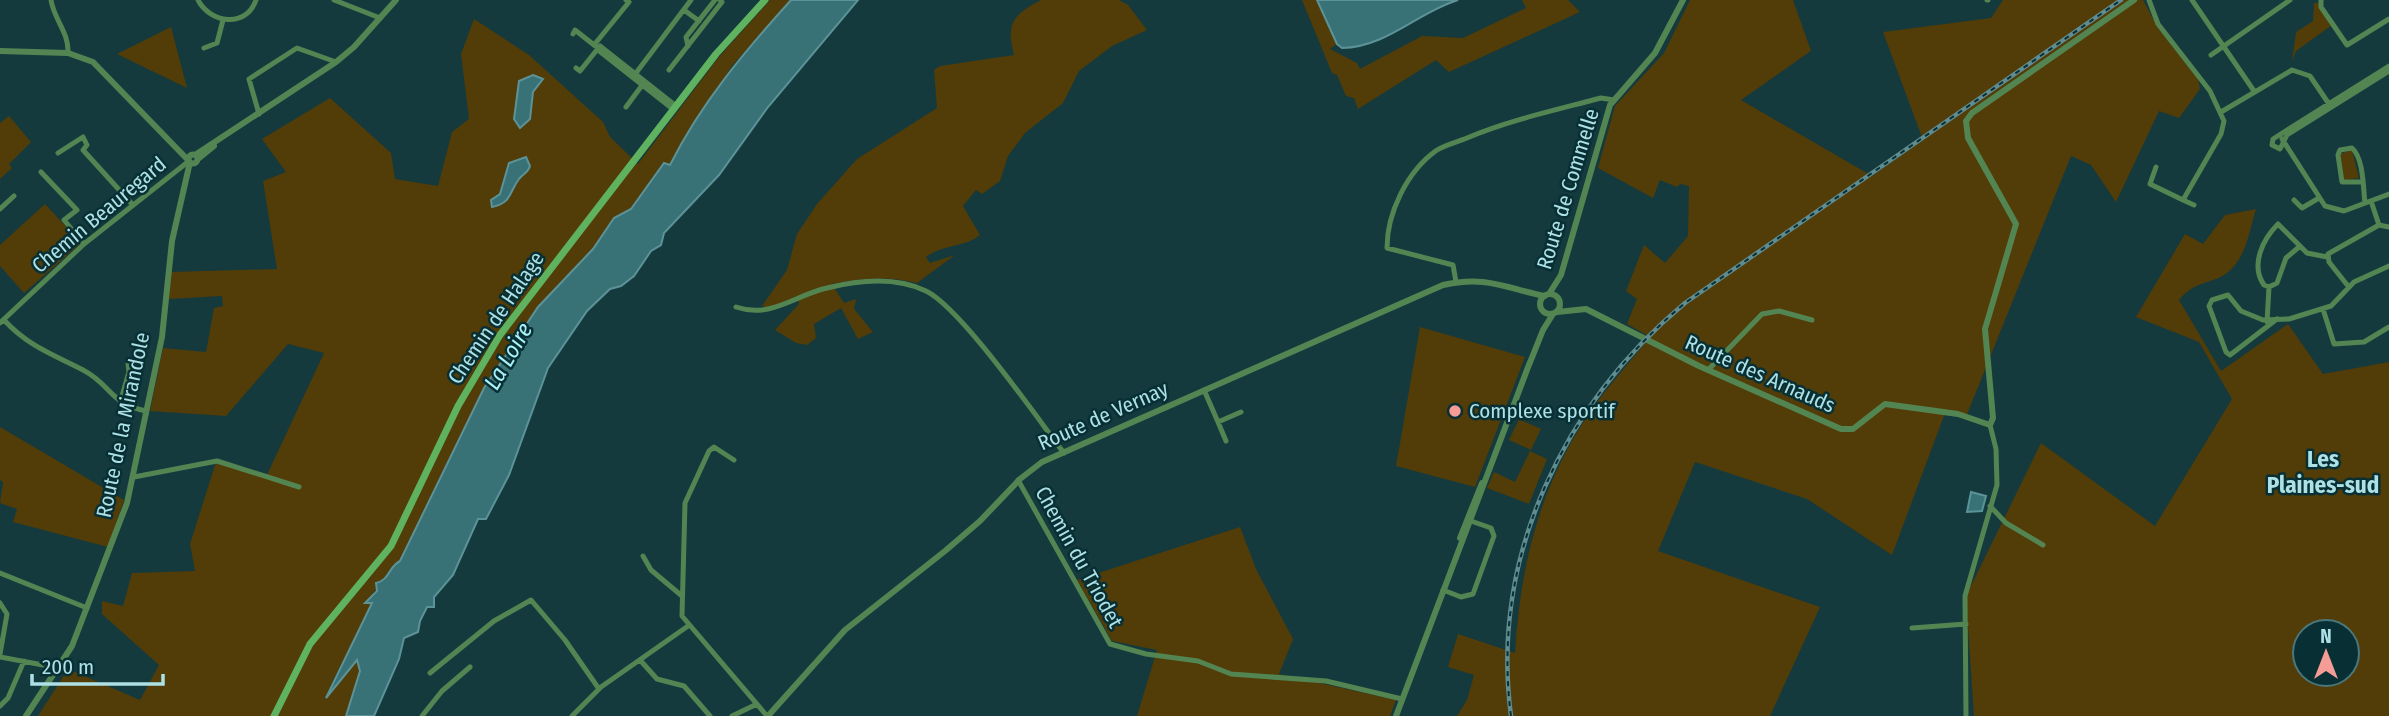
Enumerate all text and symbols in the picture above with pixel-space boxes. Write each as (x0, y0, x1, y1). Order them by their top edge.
street label: Route de Commelle (1531, 105, 1605, 273)
street label: Chemin Beauregard (27, 151, 171, 279)
street label: Chemin de Halage (442, 247, 550, 389)
water label: La Loire (478, 318, 538, 394)
street label: Route des Arnauds (1681, 329, 1839, 419)
street label: Route de la Mirandole (91, 330, 155, 520)
street label: Route de Vernay (1034, 375, 1173, 456)
place label: Complexe sportif (1469, 398, 1616, 424)
marker: Complexe sportif (1447, 403, 1463, 419)
district label: Les Plaines-sud (2267, 445, 2379, 499)
street label: Chemin du Triodet (1029, 482, 1129, 632)
north arrow (2291, 618, 2361, 688)
text: N (2320, 625, 2332, 648)
scale bar (32, 642, 163, 686)
text: 200 m (42, 654, 94, 680)

